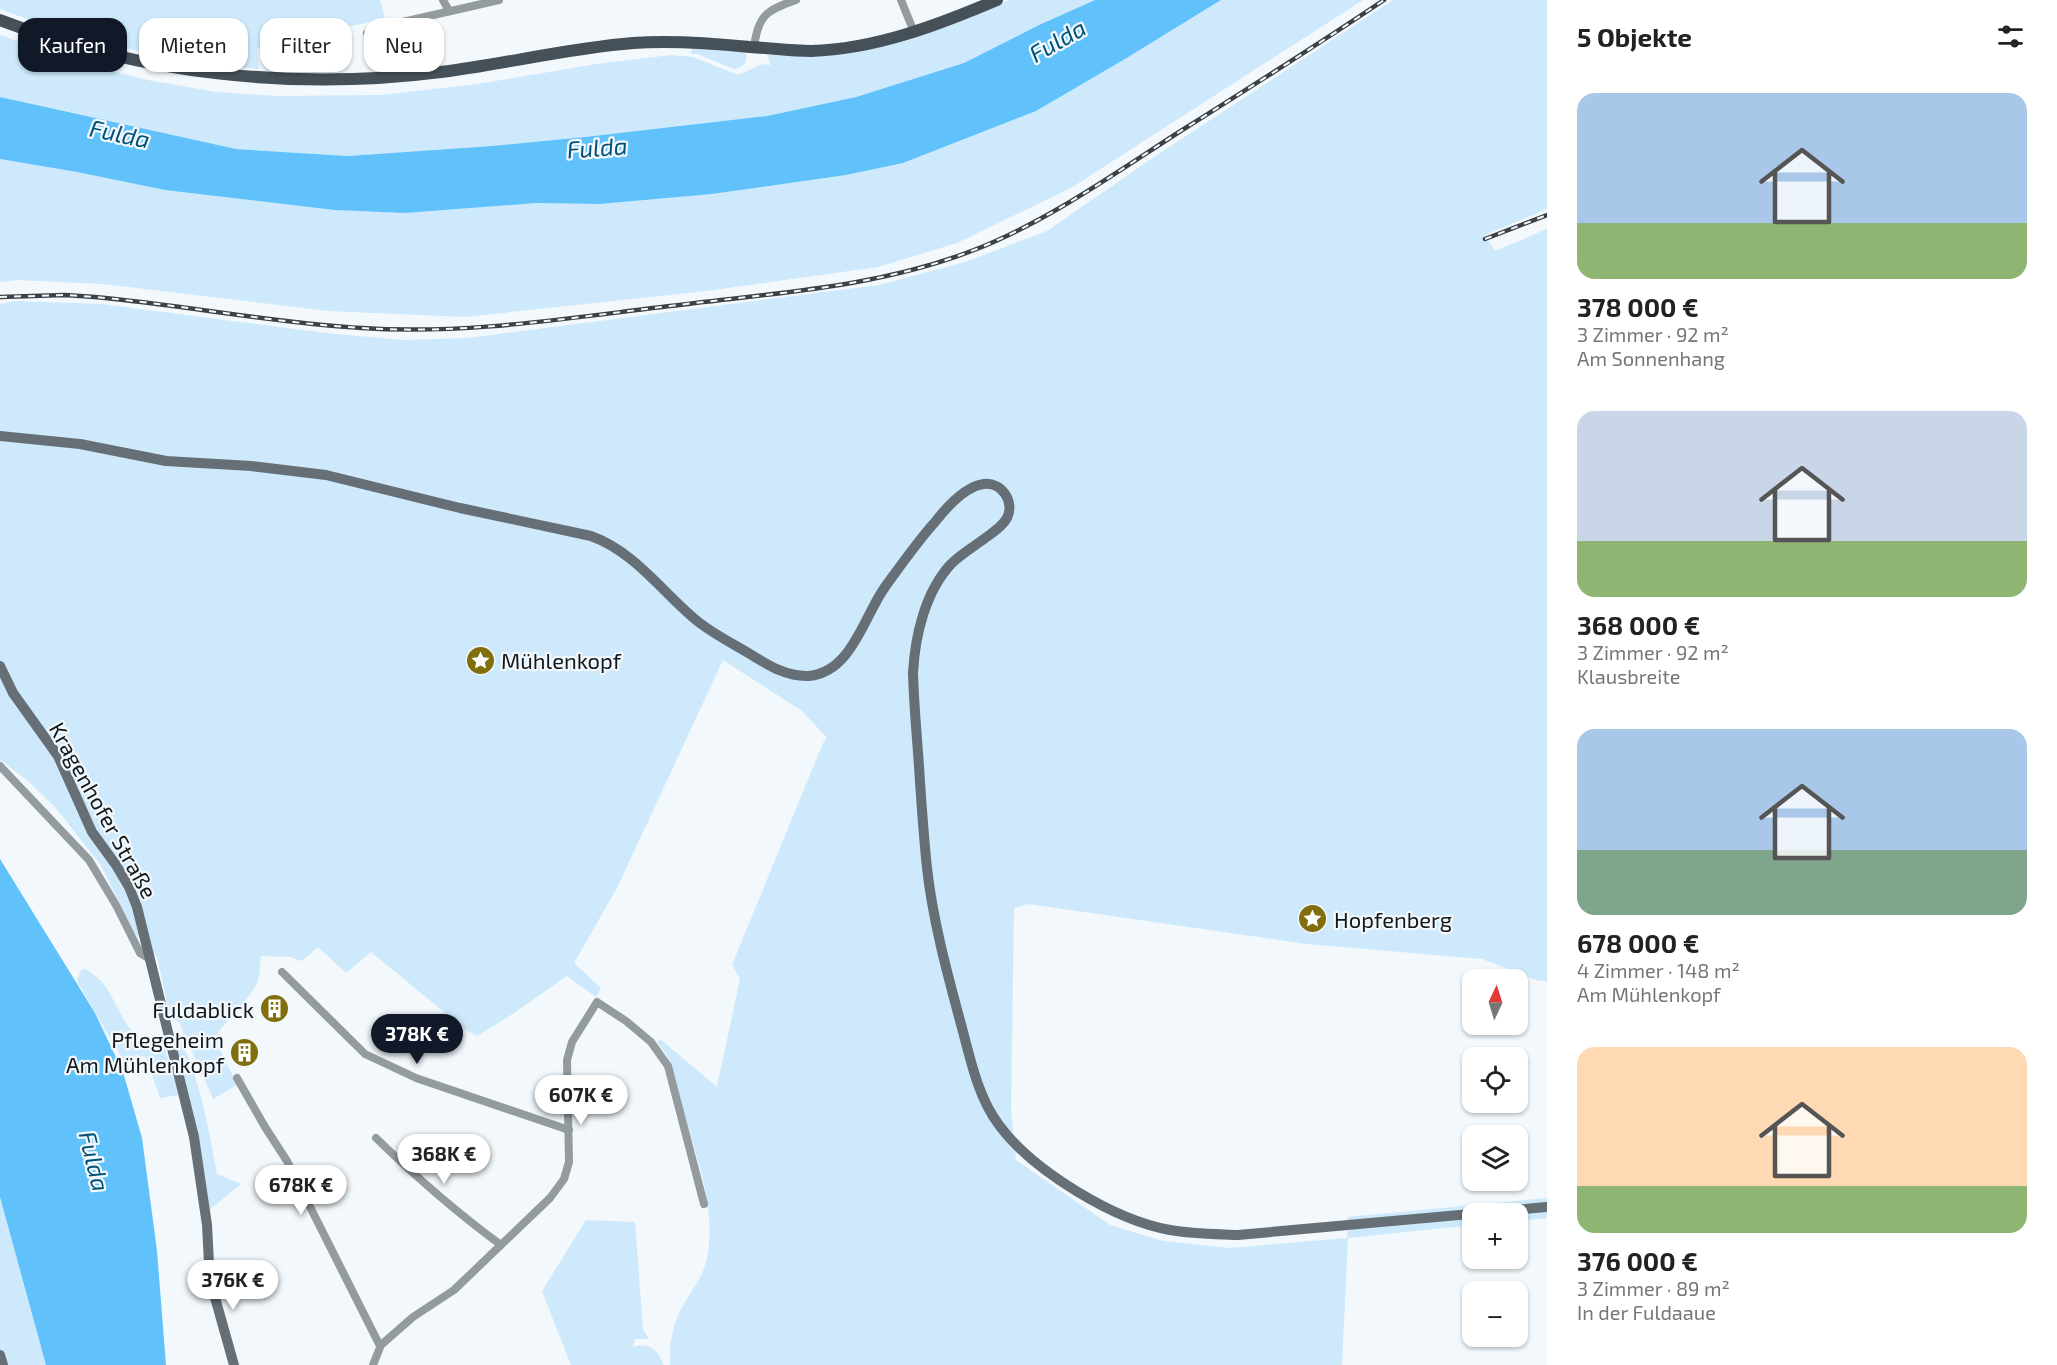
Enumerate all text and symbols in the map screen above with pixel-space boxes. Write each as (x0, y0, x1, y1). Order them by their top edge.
water label: Fulda (1023, 12, 1091, 68)
chip: Kaufen (18, 18, 127, 72)
chip: Mieten (139, 18, 248, 72)
chip: Filter (260, 18, 352, 72)
chip: Neu (364, 18, 444, 72)
icon: filters (1994, 20, 2027, 53)
text: 5 Objekte (1577, 21, 1692, 52)
water label: Fulda (87, 113, 153, 153)
water label: Fulda (566, 130, 628, 164)
icon: home (1748, 132, 1856, 240)
text: 378 000 € (1577, 291, 1699, 322)
text: 3 Zimmer · 92 m² (1577, 322, 1729, 346)
text: Am Sonnenhang (1577, 346, 1725, 370)
icon: home (1748, 450, 1856, 558)
text: 368 000 € (1577, 609, 1700, 640)
text: 3 Zimmer · 92 m² (1577, 640, 1729, 664)
place icon: Mühlenkopf (464, 644, 496, 676)
place label: Mühlenkopf (501, 647, 622, 673)
text: Klausbreite (1577, 664, 1681, 688)
street label: Kragenhofer Straße (45, 717, 163, 903)
icon: home (1748, 768, 1856, 876)
place icon: Hopfenberg (1297, 903, 1329, 935)
place label: Hopfenberg (1334, 906, 1452, 932)
text: 678 000 € (1577, 927, 1699, 958)
text: 4 Zimmer · 148 m² (1577, 958, 1740, 982)
north arrow (1462, 969, 1528, 1035)
map controls (1462, 969, 1528, 1347)
text: Am Mühlenkopf (1577, 982, 1721, 1006)
building icon: Fuldablick (259, 993, 291, 1025)
place label: Fuldablick (152, 996, 254, 1022)
pin: 378K € (368, 1014, 466, 1065)
text: 378K € (385, 1021, 449, 1045)
place label: Pflegeheim Am Mühlenkopf (66, 1026, 225, 1077)
building icon: Pflegeheim Am Mühlenkopf (229, 1036, 261, 1068)
button: locate (1462, 1047, 1528, 1113)
pin: 607K € (532, 1075, 630, 1126)
text: 607K € (549, 1082, 613, 1106)
icon: home (1748, 1086, 1856, 1194)
button: layers (1462, 1125, 1528, 1191)
water label: Fulda (74, 1128, 116, 1194)
pin: 368K € (395, 1134, 493, 1185)
text: 368K € (411, 1141, 477, 1165)
pin: 678K € (252, 1165, 350, 1216)
text: 678K € (269, 1172, 333, 1196)
button: + (1462, 1203, 1528, 1269)
text: 376 000 € (1577, 1245, 1698, 1276)
pin: 376K € (184, 1260, 282, 1311)
text: 376K € (201, 1267, 265, 1291)
text: 3 Zimmer · 89 m² (1577, 1276, 1730, 1300)
button: − (1462, 1281, 1528, 1347)
text: In der Fuldaaue (1577, 1300, 1716, 1324)

